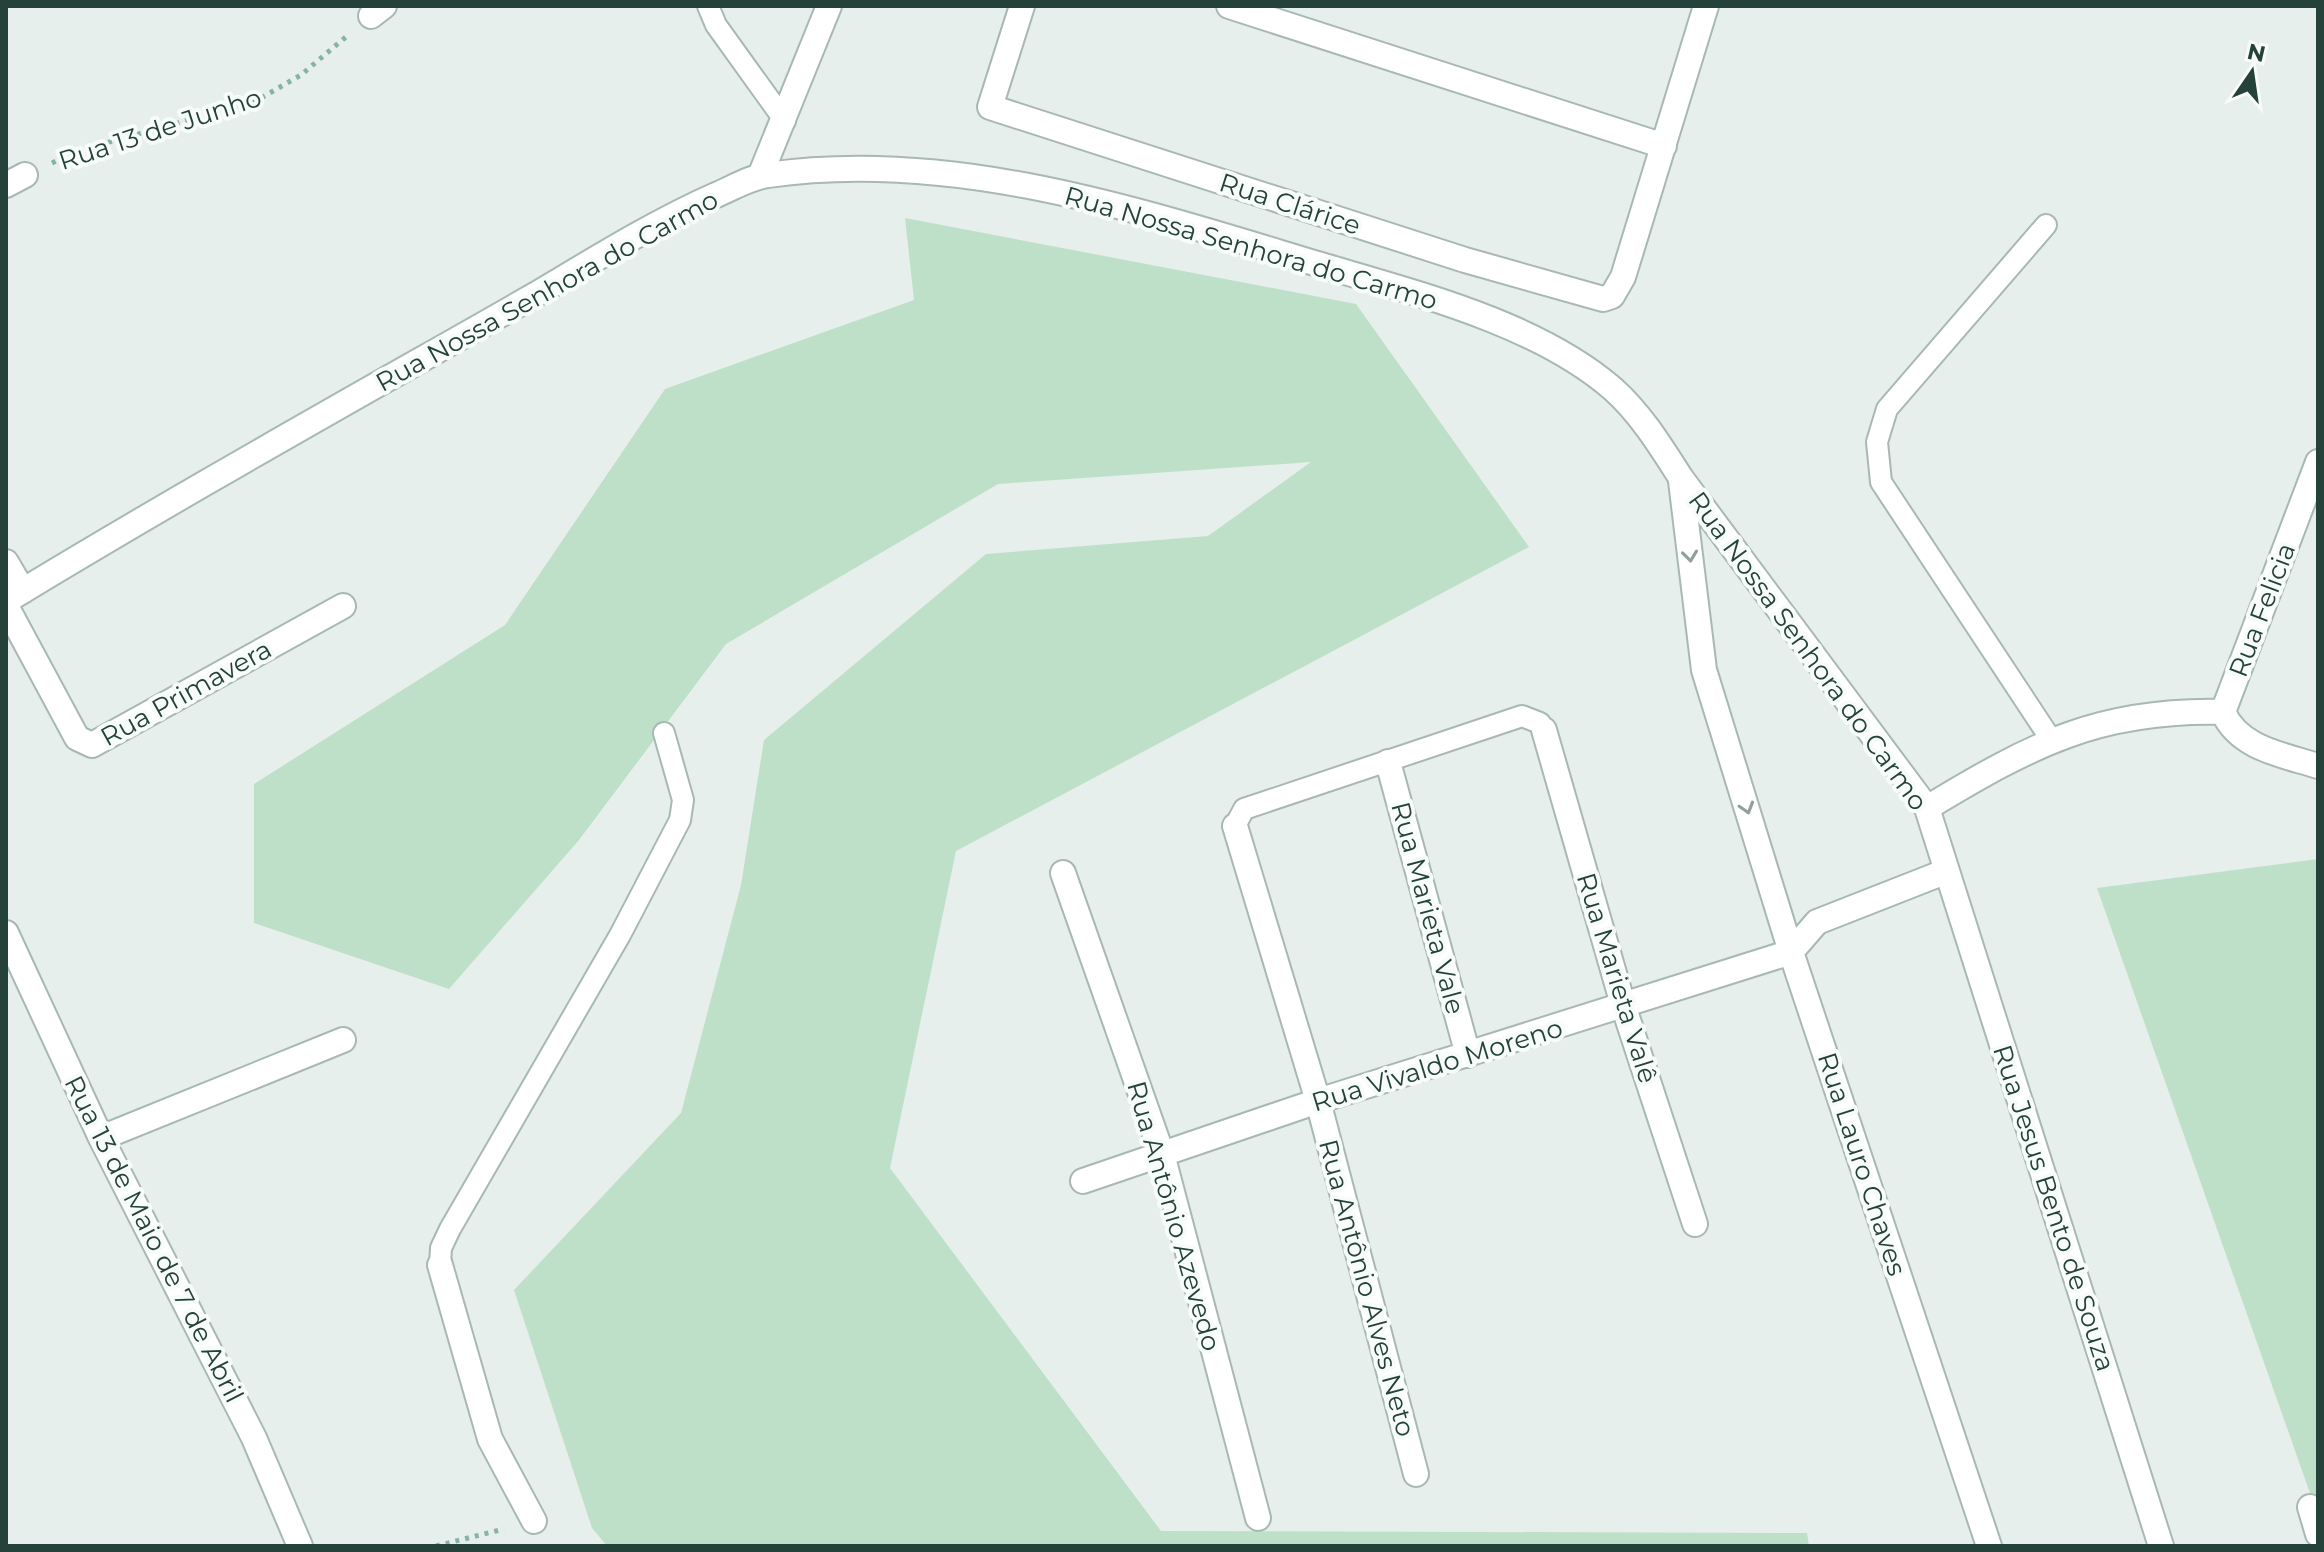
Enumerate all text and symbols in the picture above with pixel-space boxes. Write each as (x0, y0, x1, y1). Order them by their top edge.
north arrow (2212, 32, 2292, 112)
text: N (2245, 38, 2268, 68)
street label: Rua 13 de Junho (55, 81, 265, 177)
street label: Rua Clárice (1215, 166, 1365, 242)
street label: Rua Nossa Senhora do Carmo (1061, 179, 1441, 317)
street label: Rua Nossa Senhora do Carmo (370, 183, 724, 399)
street label: Rua Nossa Senhora do Carmo (1681, 485, 1935, 817)
street label: Rua Felicia (2222, 538, 2302, 682)
one-way arrow (1681, 549, 1698, 563)
street label: Rua Primavera (95, 633, 277, 753)
street label: Rua Marieta Vale (1384, 798, 1472, 1018)
one-way arrow (1738, 801, 1754, 815)
street label: Rua Marieta Valê (1570, 869, 1664, 1087)
street label: Rua Vivaldo Moreno (1308, 1012, 1566, 1118)
street label: Rua Jesus Bento de Souza (1986, 1041, 2122, 1375)
street label: Rua Lauro Chaves (1811, 1048, 1913, 1280)
street label: Rua 13 de Maio de 7 de Abril (57, 1070, 251, 1408)
street label: Rua Antônio Azevedo (1120, 1077, 1228, 1355)
street label: Rua Antônio Alves Neto (1312, 1136, 1422, 1440)

